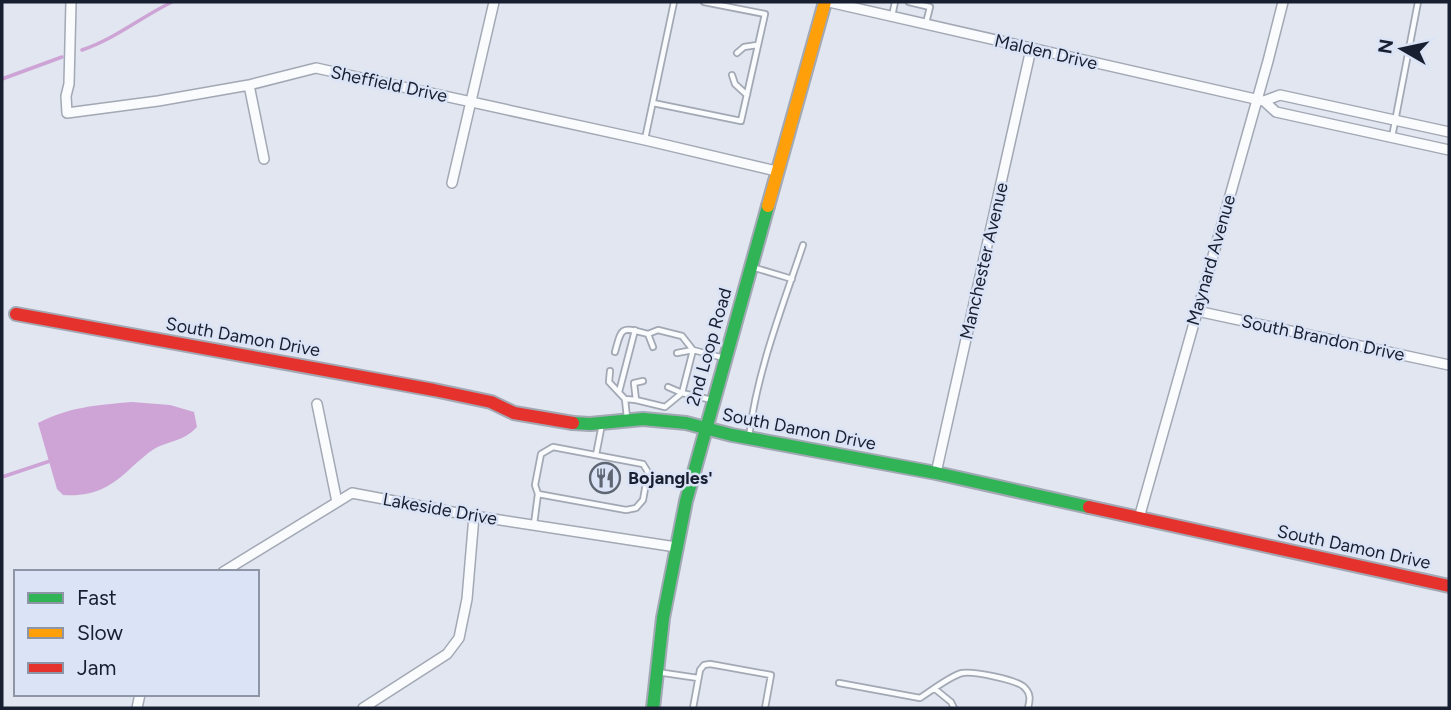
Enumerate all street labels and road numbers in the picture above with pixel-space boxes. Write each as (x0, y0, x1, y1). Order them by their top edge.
street label: Malden Drive (992, 29, 1100, 75)
street label: Sheffield Drive (329, 61, 450, 107)
street label: Manchester Avenue (955, 180, 1013, 342)
street label: Maynard Avenue (1182, 192, 1240, 328)
street label: 2nd Loop Road (682, 285, 736, 409)
street label: South Brandon Drive (1239, 310, 1407, 366)
street label: South Damon Drive (164, 313, 322, 361)
street label: South Damon Drive (720, 403, 878, 455)
street label: Lakeside Drive (381, 488, 499, 530)
street label: South Damon Drive (1275, 520, 1433, 574)

